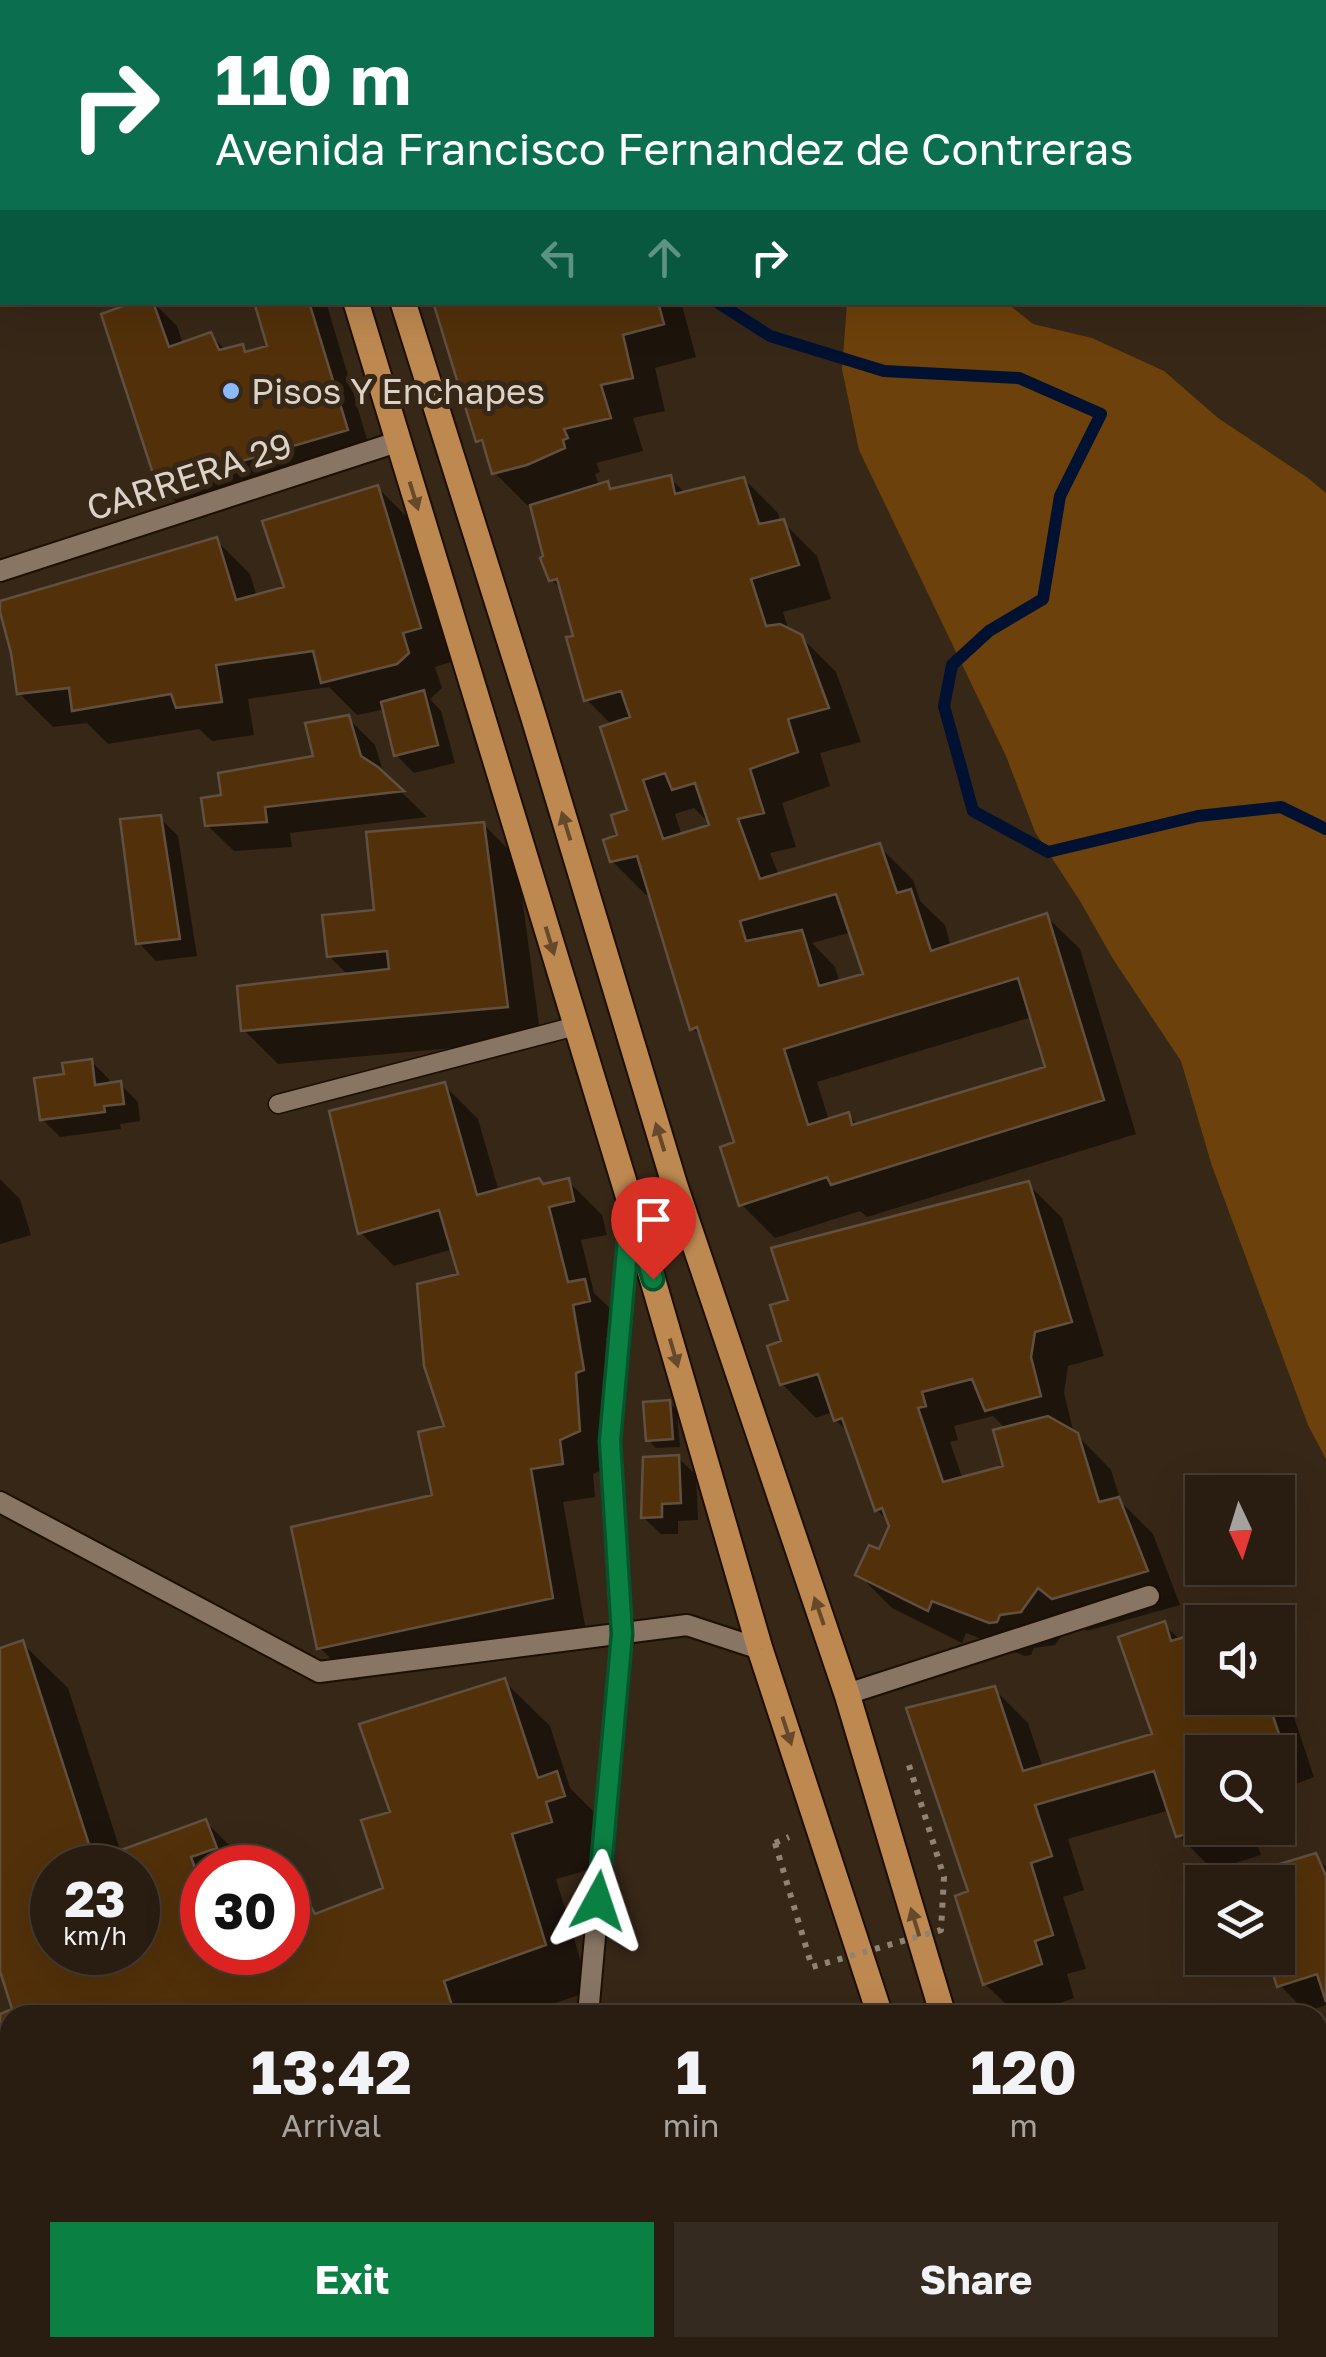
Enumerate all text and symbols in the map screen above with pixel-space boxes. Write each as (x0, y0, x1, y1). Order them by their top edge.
text: 110 m (215, 36, 411, 120)
icon: right (50, 40, 180, 170)
text: Avenida Francisco Fernandez de Contreras (215, 121, 1133, 175)
icon: left (532, 230, 587, 285)
icon: ahead (637, 230, 692, 285)
icon: right (742, 230, 797, 285)
place label: Pisos Y Enchapes (251, 370, 545, 412)
marker: Pisos Y Enchapes (220, 380, 242, 402)
street label: CARRERA 29 (81, 423, 297, 529)
one-way arrow (407, 482, 422, 512)
one-way arrow (558, 810, 573, 841)
one-way arrow (544, 926, 559, 956)
one-way arrow (652, 1121, 667, 1152)
pin (611, 1177, 696, 1280)
icon: arrive (626, 1192, 681, 1247)
one-way arrow (667, 1338, 682, 1369)
north arrow (1185, 1475, 1295, 1585)
map controls (1185, 1475, 1295, 1975)
one-way arrow (811, 1596, 826, 1626)
button: sound (1185, 1605, 1295, 1715)
one-way arrow (781, 1717, 796, 1747)
button: search (1185, 1735, 1295, 1845)
speed limit sign: 30 (180, 1845, 310, 1975)
position arrow (546, 1849, 650, 1953)
button: layers (1185, 1865, 1295, 1975)
text: 23 (64, 1868, 125, 1928)
one-way arrow (907, 1906, 922, 1936)
text: km/h (63, 1920, 127, 1951)
text: 13:42 (251, 2035, 412, 2107)
text: 1 (676, 2035, 707, 2107)
text: 120 (970, 2035, 1077, 2107)
text: Arrival (281, 2106, 382, 2144)
text: min (663, 2106, 719, 2144)
text: m (1010, 2106, 1038, 2144)
button: Exit (50, 2222, 654, 2337)
button: Share (674, 2222, 1278, 2337)

